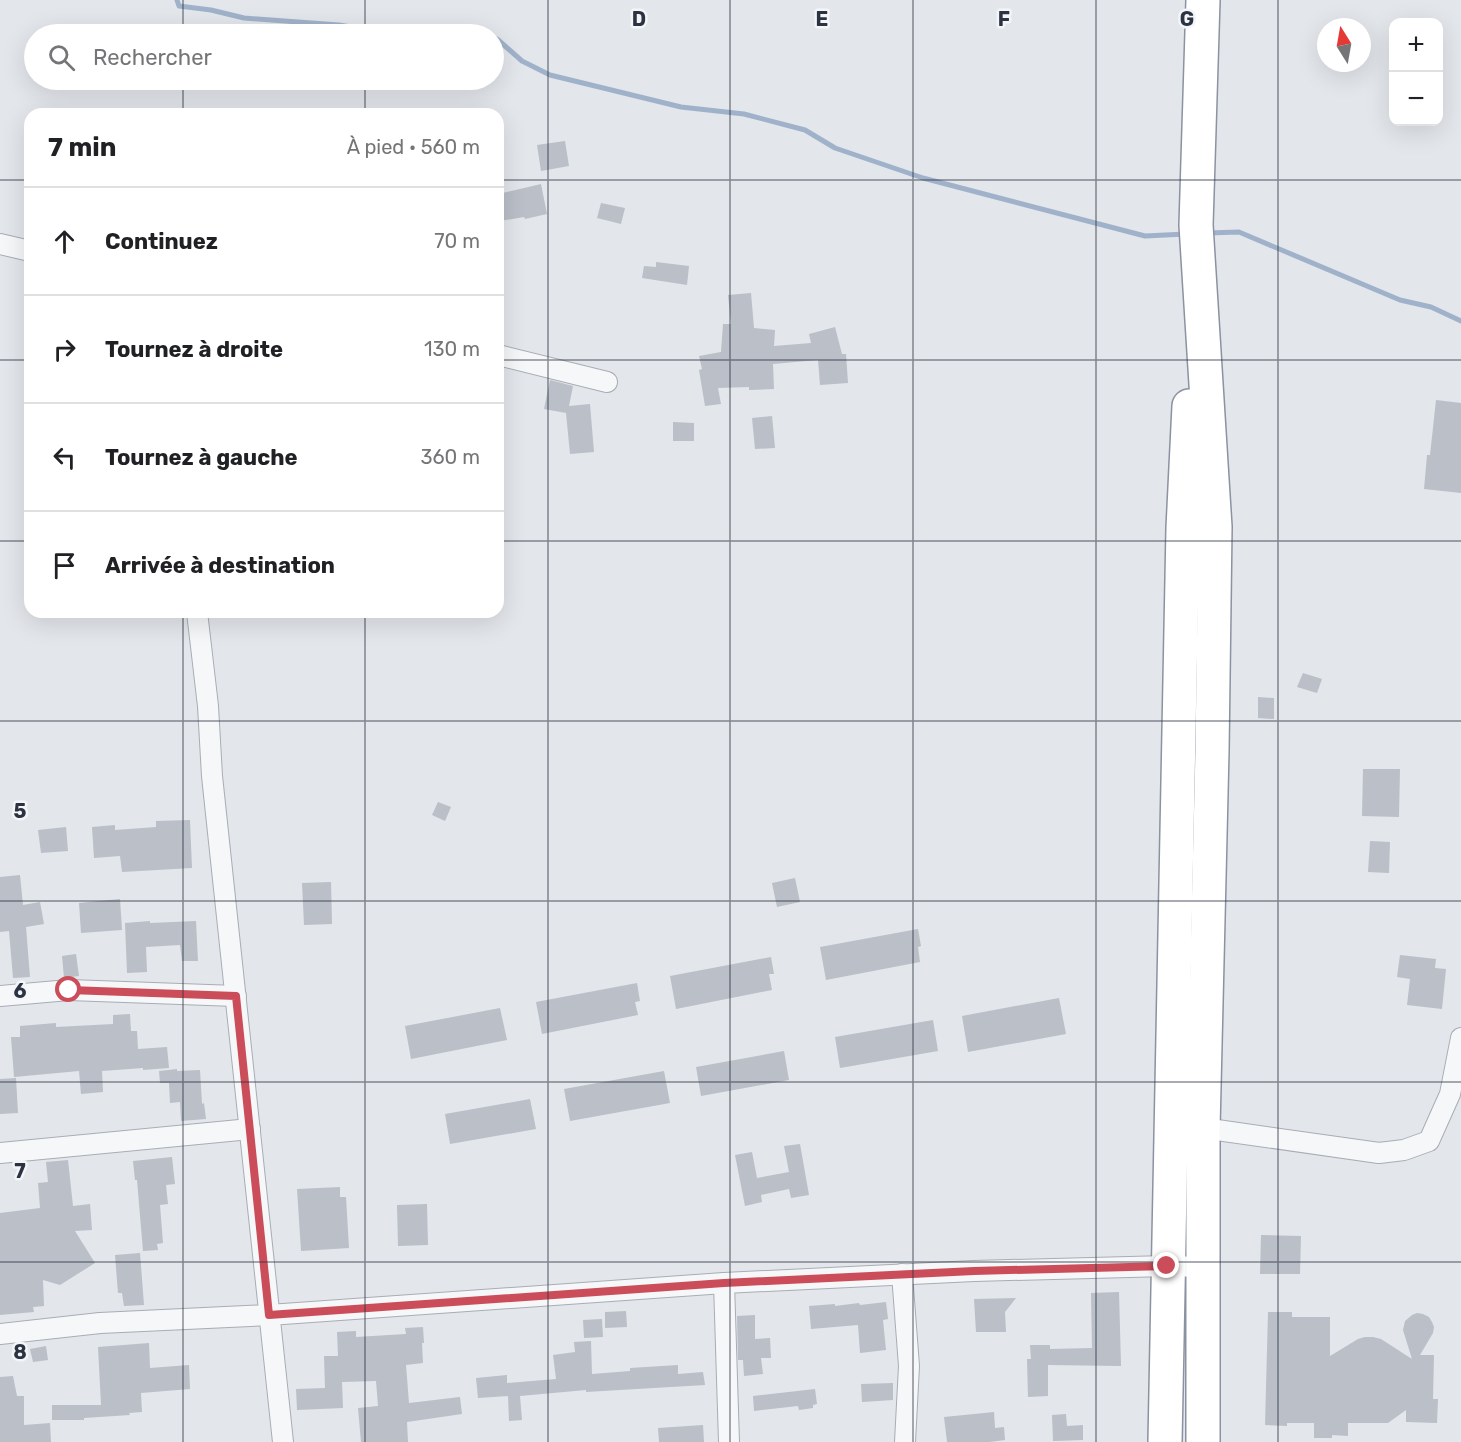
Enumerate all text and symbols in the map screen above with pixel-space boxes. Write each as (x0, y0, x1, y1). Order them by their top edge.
text: D (632, 7, 646, 31)
text: E (816, 7, 828, 31)
text: F (998, 7, 1010, 31)
text: G (1180, 7, 1194, 31)
north arrow (1317, 18, 1371, 72)
map controls (1389, 18, 1443, 126)
button: + (1389, 18, 1443, 72)
search box (24, 24, 504, 90)
icon: search (45, 41, 78, 74)
text: Rechercher (93, 44, 212, 71)
button: − (1389, 72, 1443, 126)
text: 7 min (48, 132, 116, 163)
text: À pied · 560 m (347, 135, 480, 159)
icon: ahead (48, 225, 81, 258)
text: Continuez (105, 228, 218, 255)
text: 70 m (434, 229, 480, 253)
icon: right (48, 333, 81, 366)
text: Tournez à droite (105, 336, 283, 363)
text: 130 m (424, 337, 480, 361)
icon: left (48, 441, 81, 474)
text: Tournez à gauche (105, 444, 298, 471)
text: 360 m (421, 445, 480, 469)
icon: arrive (48, 549, 81, 582)
text: Arrivée à destination (105, 552, 335, 579)
text: 5 (14, 799, 27, 823)
route start (55, 976, 81, 1002)
text: 6 (13, 979, 27, 1003)
text: 7 (14, 1159, 26, 1183)
route end (1153, 1252, 1179, 1278)
text: 8 (13, 1340, 27, 1364)

